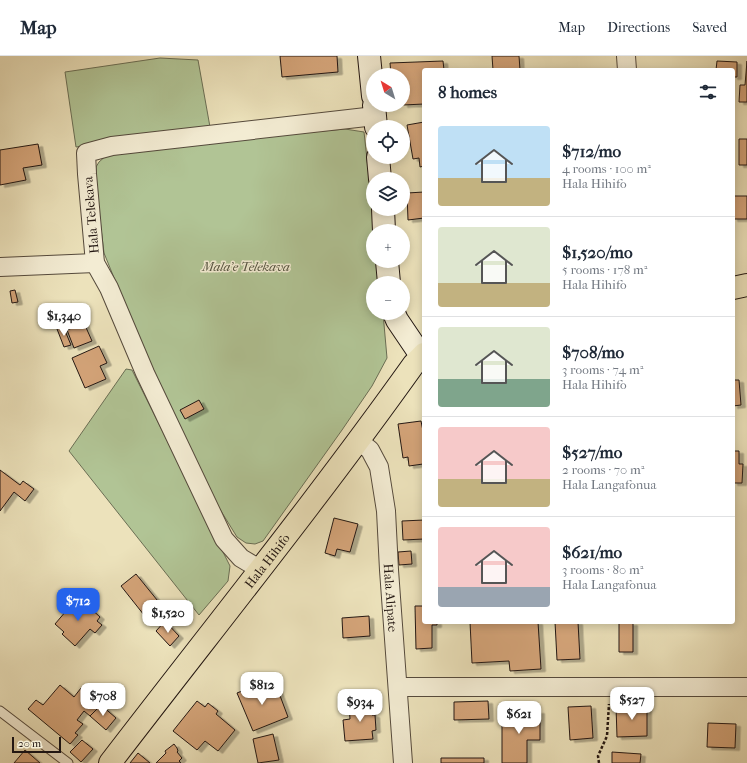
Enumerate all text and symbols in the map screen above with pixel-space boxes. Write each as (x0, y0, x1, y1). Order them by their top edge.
text: Map (20, 17, 56, 39)
text: Map (558, 19, 585, 36)
text: Directions (607, 19, 670, 36)
text: Saved (692, 19, 727, 36)
north arrow (366, 68, 410, 112)
map controls (366, 68, 410, 320)
icon: filters (697, 81, 719, 103)
text: 8 homes (438, 82, 497, 102)
button: locate (366, 120, 410, 164)
text: $712/mo (562, 141, 621, 161)
icon: home (470, 142, 518, 190)
text: 4 rooms · 100 m² (562, 161, 651, 176)
button: layers (366, 172, 410, 216)
street label: Hala Telekava (80, 175, 102, 254)
text: Hala Hihifo (562, 176, 627, 191)
button: + (366, 224, 410, 268)
text: $1,520/mo (562, 242, 633, 262)
icon: home (470, 243, 518, 291)
park label: Mala'e Telekava (201, 259, 290, 274)
text: 5 rooms · 178 m² (562, 262, 648, 277)
button: − (366, 276, 410, 320)
text: Hala Hihifo (562, 277, 627, 292)
pin: $1,340 (31, 303, 97, 337)
text: $1,340 (47, 308, 81, 323)
text: $708/mo (562, 342, 624, 362)
icon: home (470, 343, 518, 391)
text: 3 rooms · 74 m² (562, 362, 643, 377)
text: Hala Hihifo (562, 377, 627, 392)
text: $527/mo (562, 442, 622, 462)
icon: home (470, 443, 518, 491)
text: 2 rooms · 70 m² (562, 462, 645, 477)
text: Hala Langafonua (562, 477, 656, 492)
street label: Hala Hihifo (241, 530, 293, 591)
text: $621/mo (562, 542, 622, 562)
icon: home (470, 543, 518, 591)
text: 3 rooms · 80 m² (562, 562, 643, 577)
street label: Hala Alipate (381, 563, 401, 633)
text: Hala Langafonua (562, 577, 656, 592)
pin: $712 (54, 588, 102, 622)
text: $712 (66, 593, 90, 608)
pin: $1,520 (135, 600, 201, 634)
text: $1,520 (151, 605, 185, 620)
pin: $812 (238, 672, 286, 706)
text: $812 (249, 677, 275, 692)
pin: $708 (79, 683, 127, 717)
pin: $527 (608, 687, 656, 721)
text: $708 (89, 688, 117, 703)
pin: $934 (336, 689, 384, 723)
text: $527 (619, 692, 645, 707)
text: $934 (347, 694, 373, 709)
pin: $621 (495, 701, 543, 735)
text: $621 (506, 706, 532, 721)
scale bar (12, 735, 61, 754)
text: 20 m (18, 737, 41, 750)

